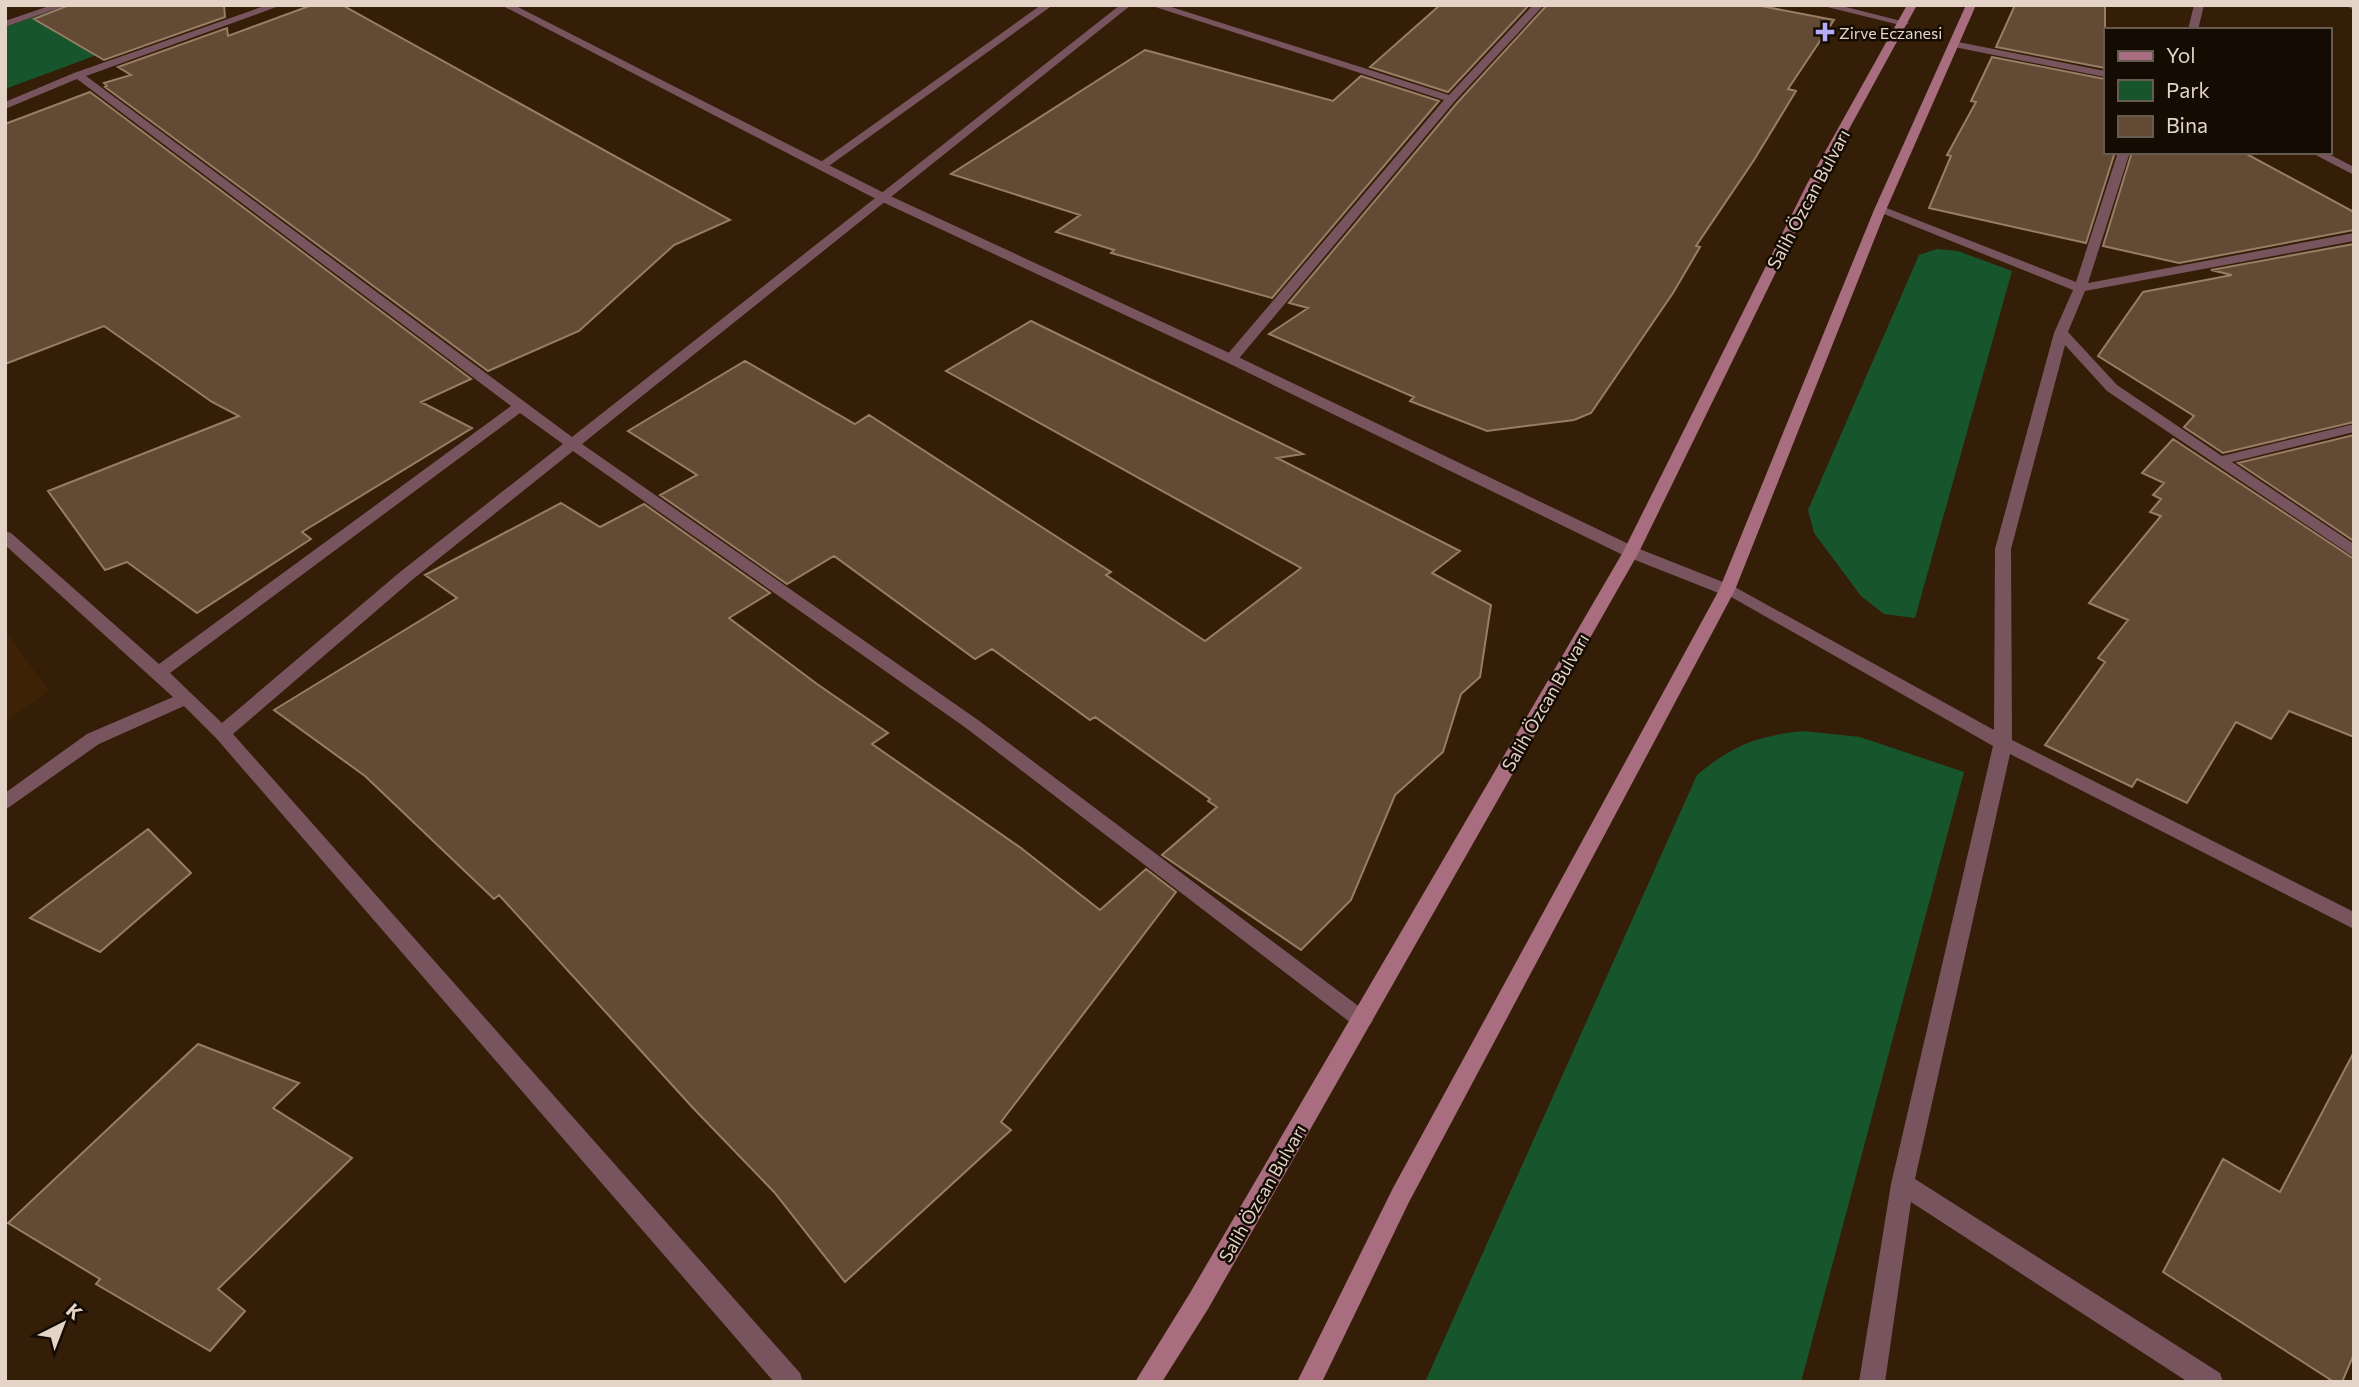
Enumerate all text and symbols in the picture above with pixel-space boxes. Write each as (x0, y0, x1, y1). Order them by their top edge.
place label: Zirve Eczanesi (1839, 23, 1942, 42)
marker: Zirve Eczanesi (1817, 24, 1833, 40)
legend (2104, 28, 2331, 154)
text: Yol (2166, 42, 2196, 67)
text: Park (2166, 77, 2210, 102)
text: Bina (2166, 112, 2208, 137)
street label: Salih Özcan Bulvarı (1762, 125, 1854, 273)
street label: Salih Özcan Bulvarı (1497, 629, 1593, 775)
street label: Salih Özcan Bulvarı (1214, 1120, 1310, 1266)
north arrow (28, 1289, 98, 1359)
text: K (62, 1298, 87, 1324)

